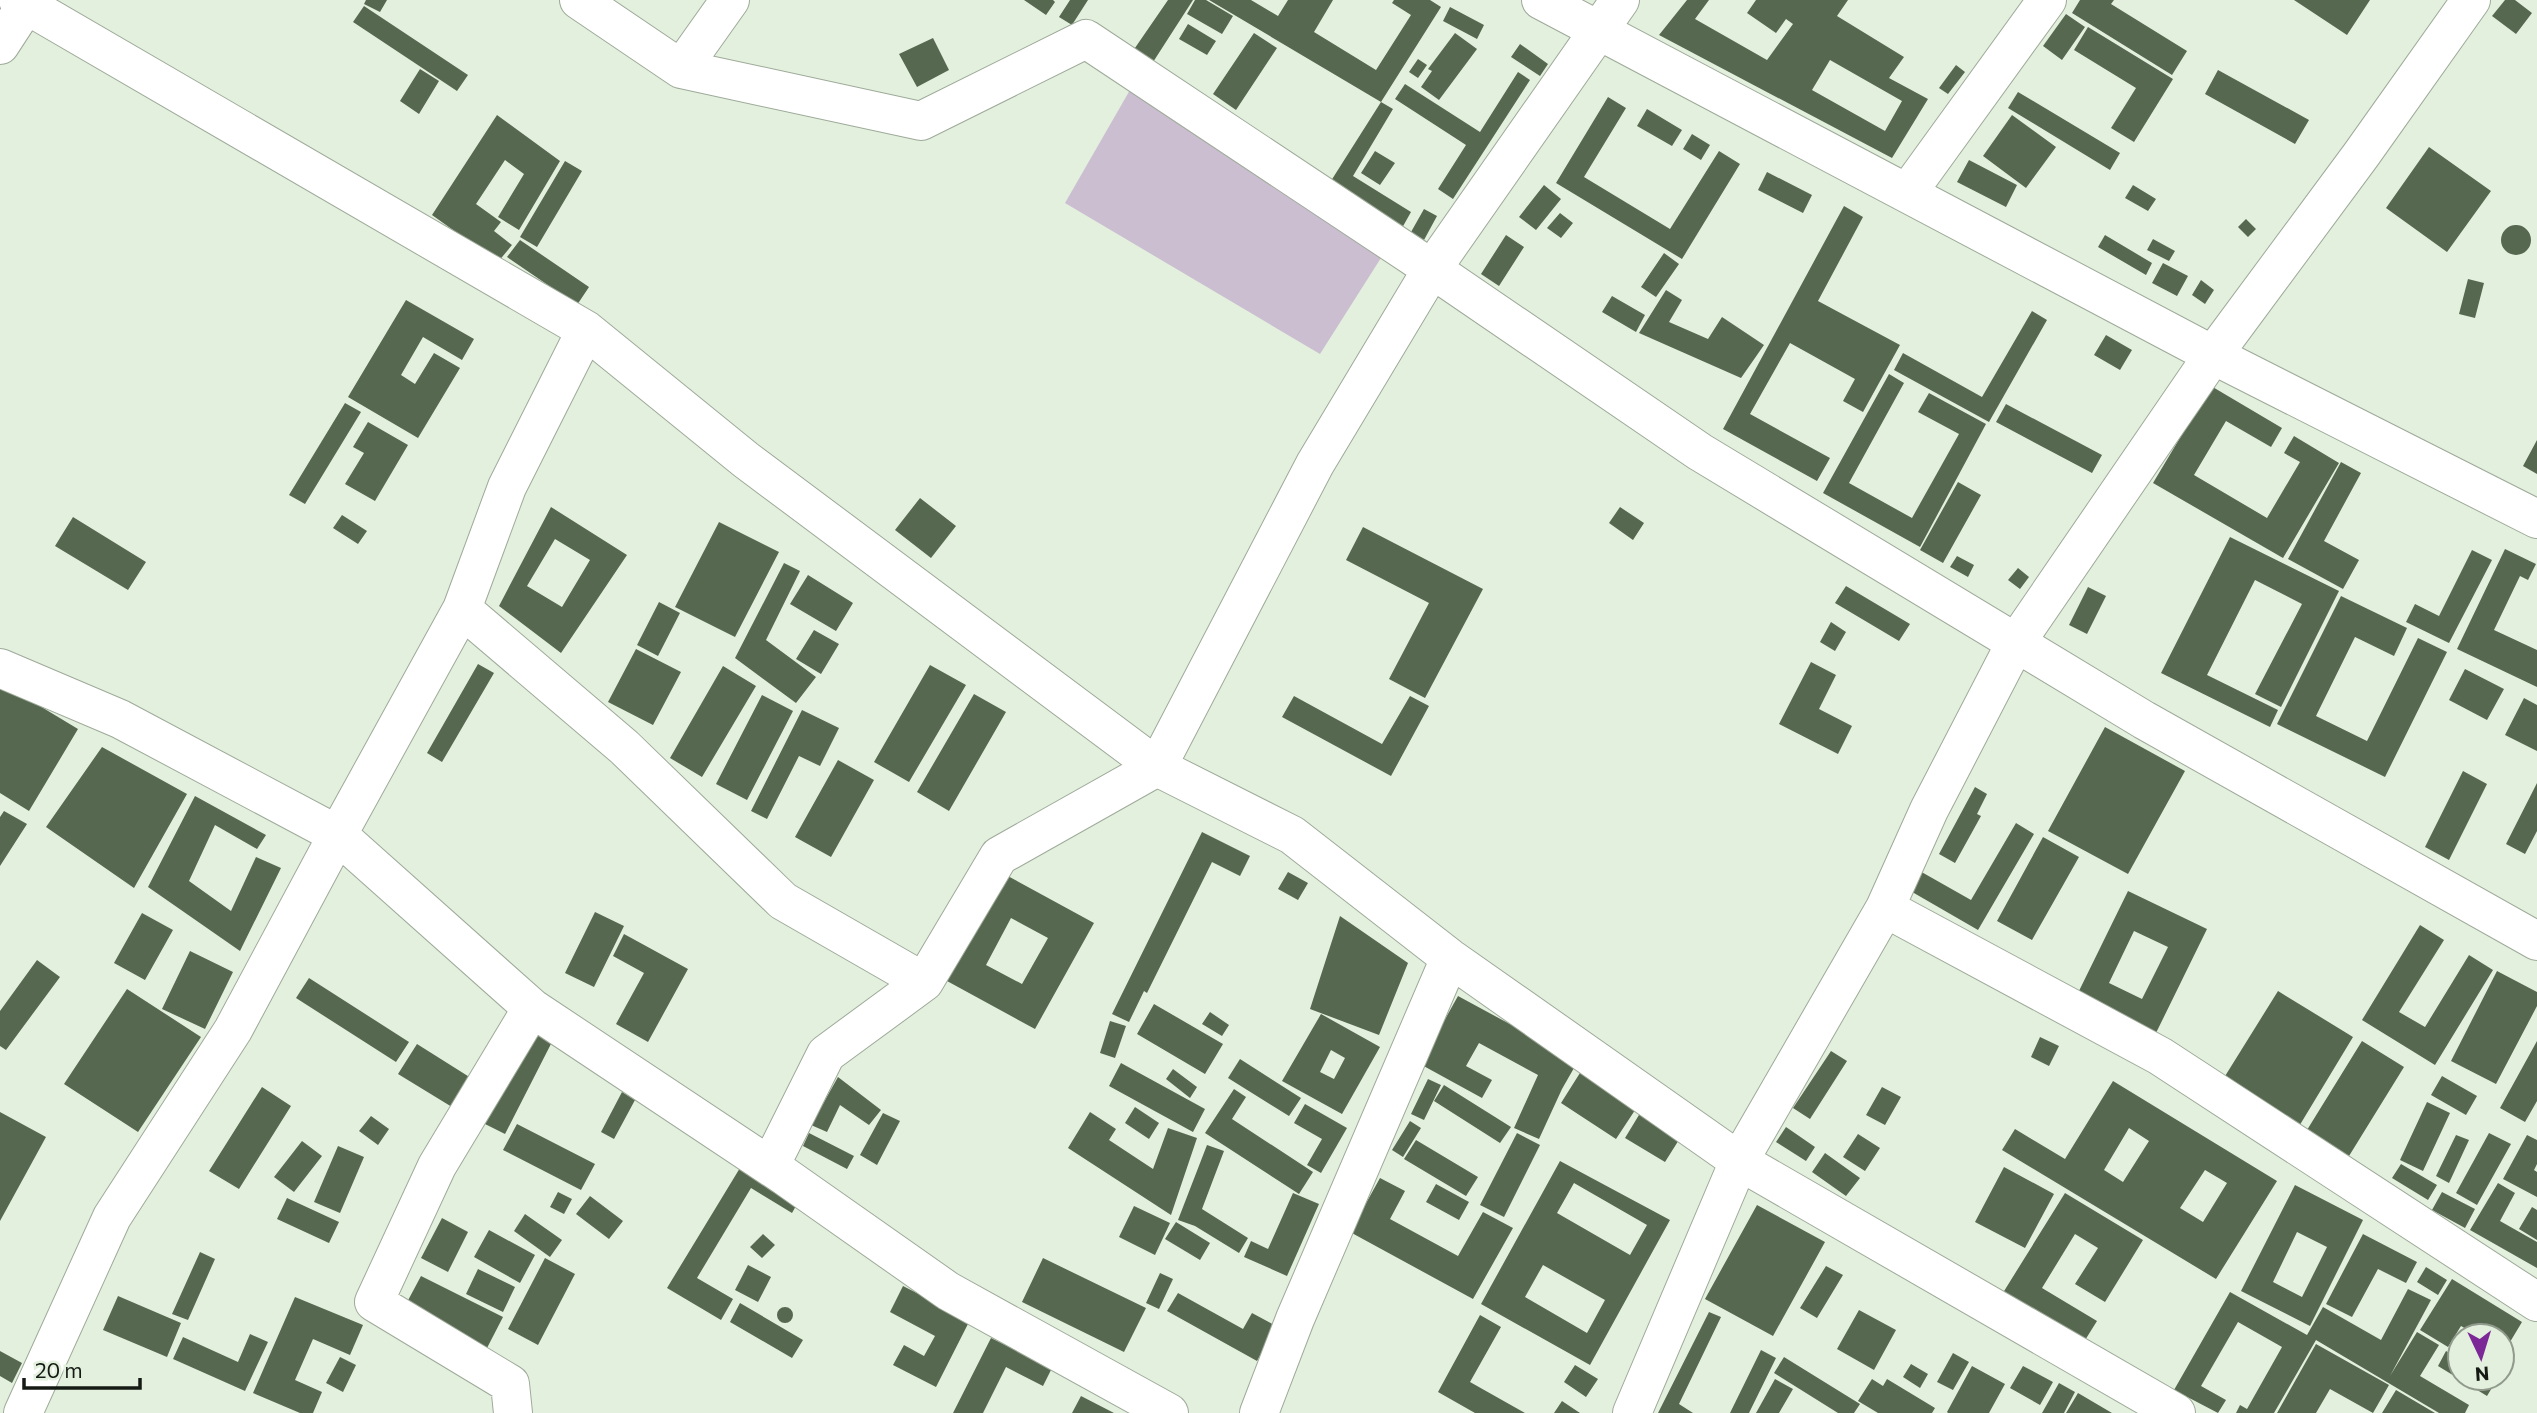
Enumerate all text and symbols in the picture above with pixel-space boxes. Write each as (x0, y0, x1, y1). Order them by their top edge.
north arrow (2446, 1322, 2516, 1392)
scale bar (24, 1346, 140, 1390)
text: 20 m (35, 1357, 83, 1382)
text: N (2474, 1362, 2490, 1386)

